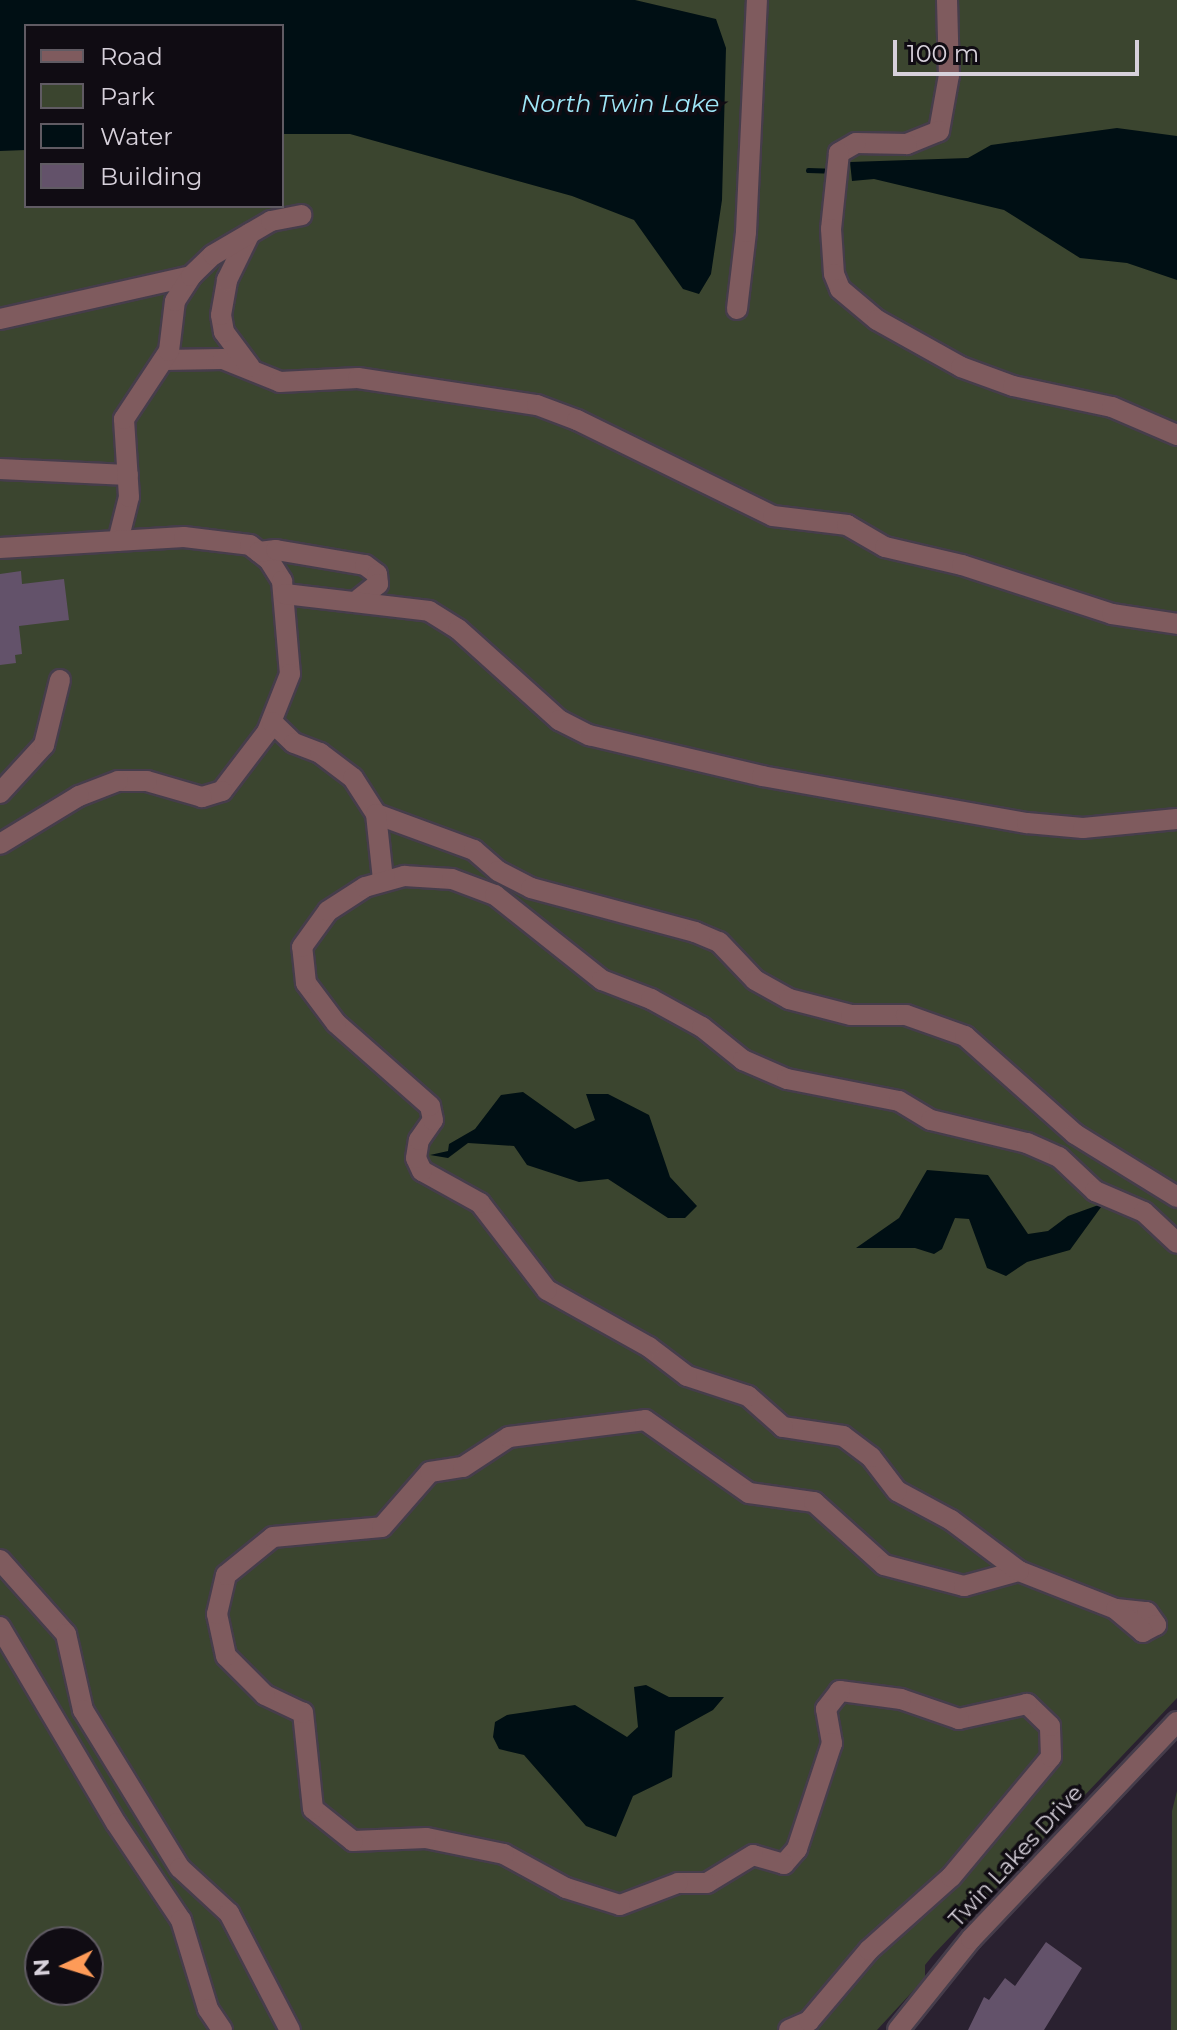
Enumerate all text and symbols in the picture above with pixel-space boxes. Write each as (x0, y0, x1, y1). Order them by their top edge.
legend (24, 24, 284, 208)
scale bar (897, 24, 1143, 74)
text: 100 m (907, 39, 979, 68)
text: Road (100, 42, 163, 71)
text: Park (100, 82, 155, 111)
water label: North Twin Lake (521, 90, 719, 118)
text: Water (100, 122, 173, 151)
text: Building (100, 162, 203, 191)
street label: Twin Lakes Drive (944, 1780, 1088, 1932)
north arrow (24, 1926, 104, 2006)
text: N (27, 1958, 56, 1977)

